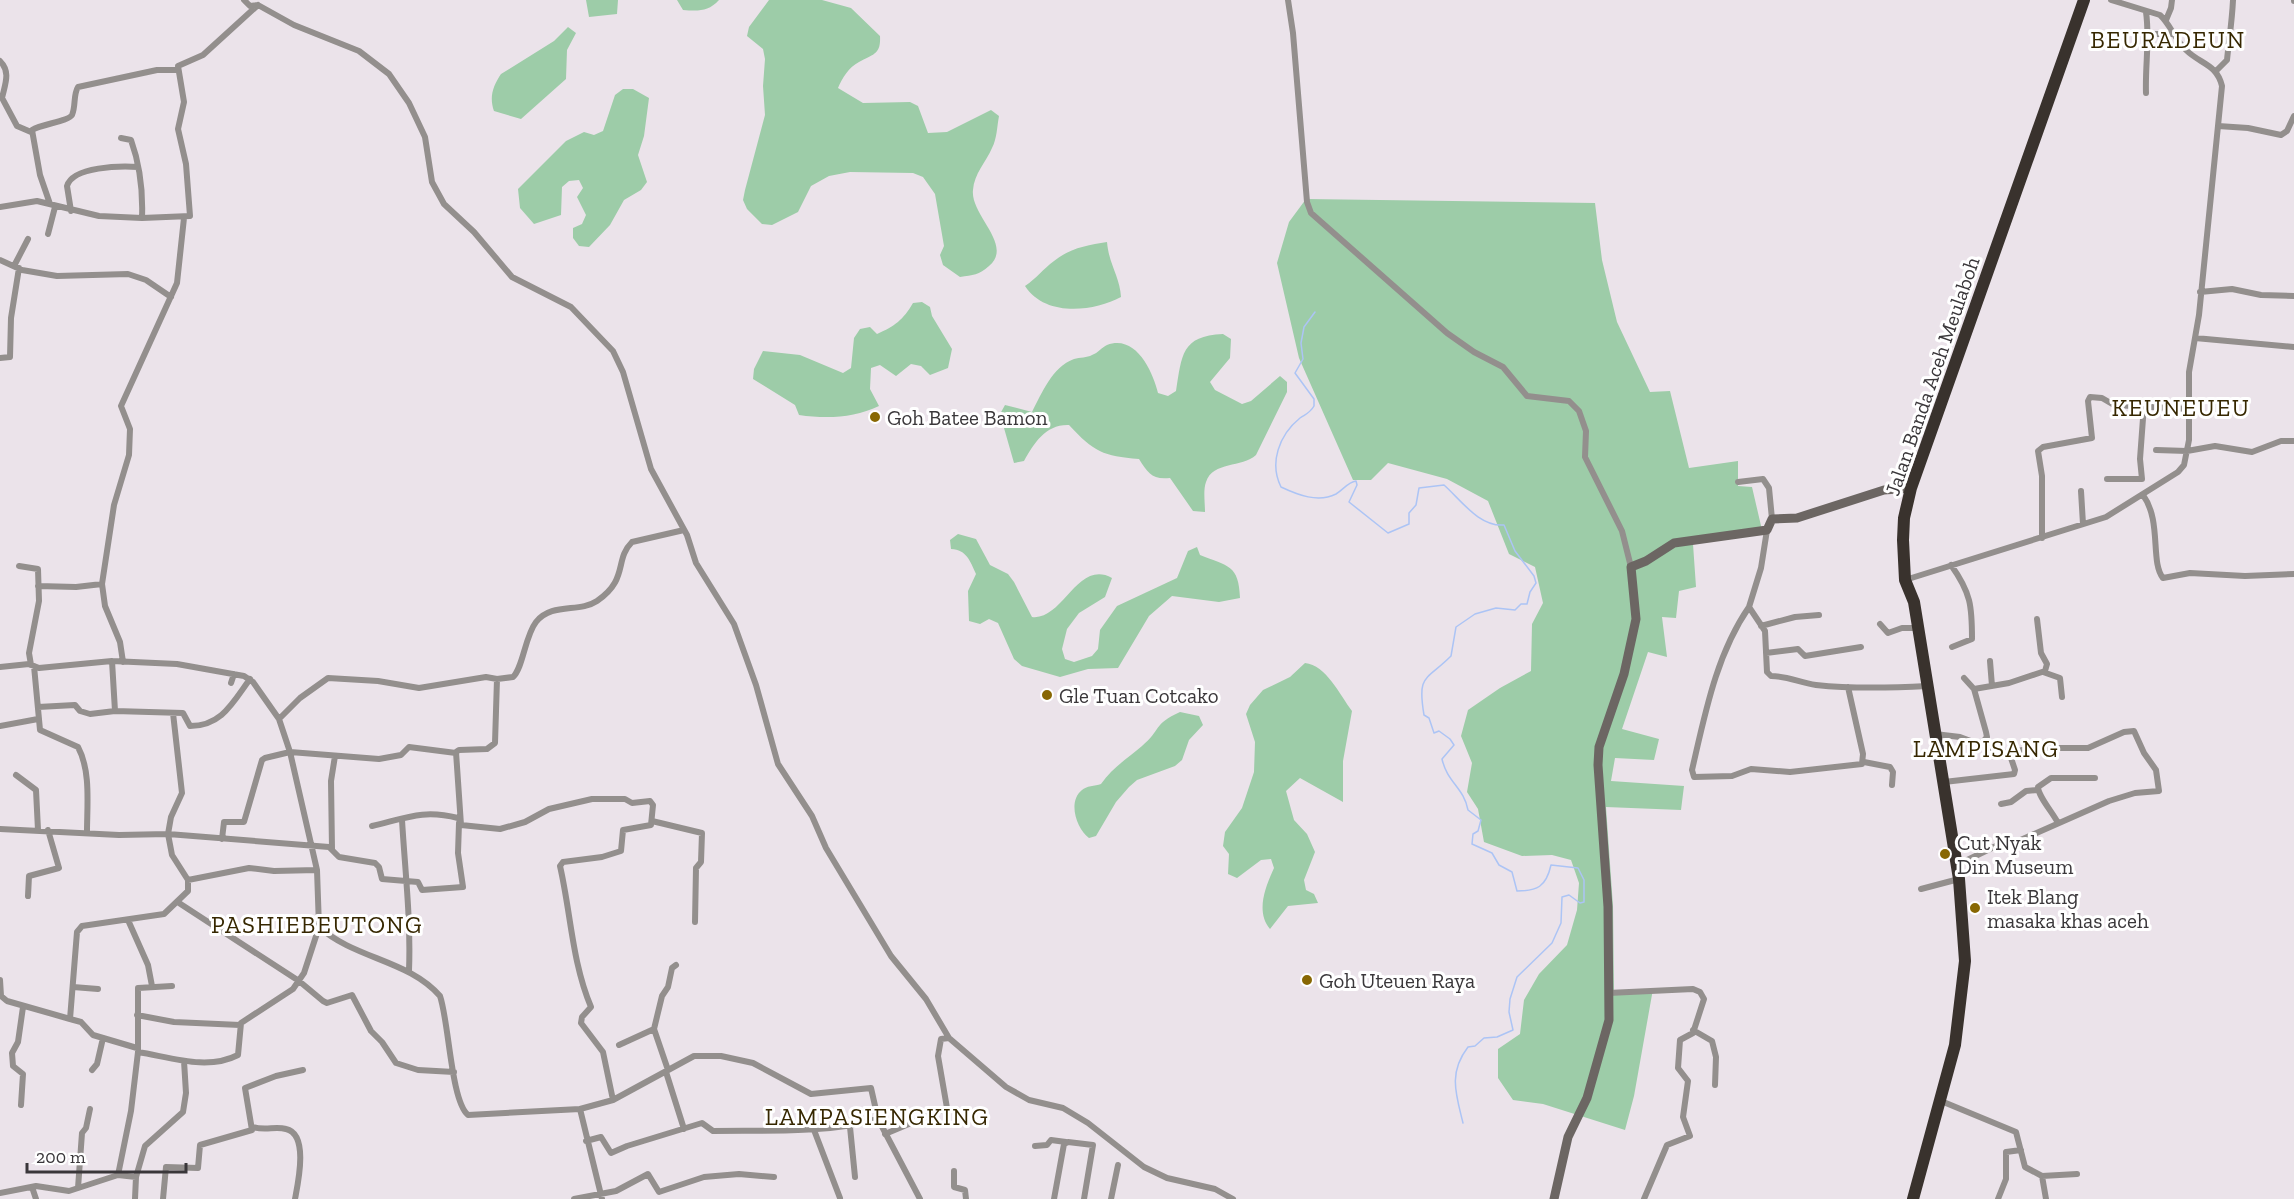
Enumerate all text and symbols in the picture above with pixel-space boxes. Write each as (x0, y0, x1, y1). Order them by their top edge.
district label: BEURADEUN (2090, 25, 2246, 54)
street label: Jalan Banda Aceh Meulaboh (1879, 253, 1985, 499)
district label: KEUNEUEU (2111, 393, 2251, 422)
place label: Goh Batee Bamon (887, 405, 1047, 430)
marker: Goh Batee Bamon (868, 410, 882, 424)
place label: Gle Tuan Cotcako (1059, 683, 1218, 708)
marker: Gle Tuan Cotcako (1040, 688, 1054, 702)
district label: LAMPISANG (1913, 734, 2059, 763)
place label: Cut Nyak Din Museum (1957, 830, 2073, 879)
marker: Cut Nyak Din Museum (1938, 847, 1952, 861)
place label: Itek Blang masaka khas aceh (1987, 884, 2149, 933)
marker: Itek Blang masaka khas aceh (1968, 901, 1982, 915)
district label: PASHIEBEUTONG (211, 910, 423, 939)
place label: Goh Uteuen Raya (1319, 968, 1475, 993)
marker: Goh Uteuen Raya (1300, 973, 1314, 987)
district label: LAMPASIENGKING (765, 1102, 989, 1131)
scale bar (27, 1136, 186, 1174)
text: 200 m (36, 1146, 86, 1168)

